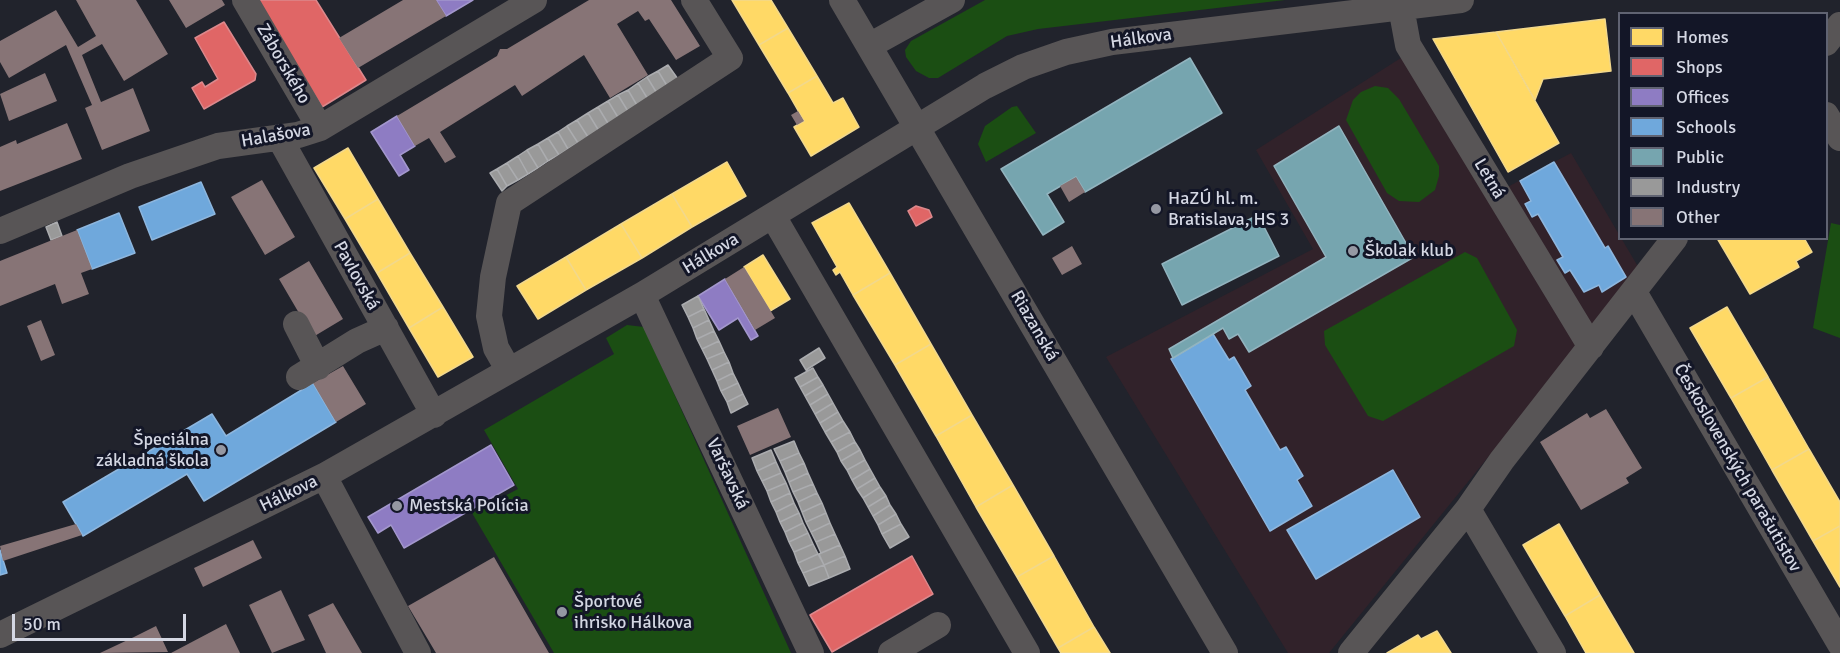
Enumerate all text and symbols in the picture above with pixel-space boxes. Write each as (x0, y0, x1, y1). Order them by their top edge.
legend (1618, 12, 1828, 240)
street label: Záborského (251, 20, 315, 108)
street label: Hálkova (1109, 24, 1173, 54)
text: Homes (1676, 26, 1729, 48)
text: Shops (1676, 56, 1723, 78)
text: Offices (1676, 86, 1729, 108)
text: Schools (1676, 116, 1736, 138)
street label: Halašova (240, 119, 312, 153)
text: Public (1676, 146, 1724, 168)
street label: Letná (1469, 155, 1509, 203)
text: Industry (1676, 176, 1740, 198)
place label: HaZÚ hl. m. Bratislava, HS 3 (1168, 188, 1289, 230)
marker: HaZÚ hl. m. Bratislava, HS 3 (1149, 202, 1163, 216)
text: Other (1676, 206, 1720, 228)
street label: Hálkova (679, 229, 743, 279)
street label: Pavlovská (328, 238, 384, 314)
place label: Školak klub (1365, 240, 1454, 262)
marker: Školak klub (1346, 244, 1360, 258)
street label: Riazanská (1005, 287, 1063, 365)
street label: Československých parašutistov (1668, 360, 1806, 576)
place label: Špeciálna základná škola (96, 429, 209, 472)
street label: Varšavská (701, 435, 753, 513)
marker: Špeciálna základná škola (214, 443, 228, 457)
street label: Hálkova (257, 471, 321, 517)
place label: Mestská Polícia (409, 495, 529, 517)
marker: Mestská Polícia (390, 499, 404, 513)
place label: Športové ihrisko Hálkova (574, 591, 692, 634)
scale bar (15, 602, 189, 640)
marker: Športové ihrisko Hálkova (555, 605, 569, 619)
text: 50 m (23, 613, 61, 635)

